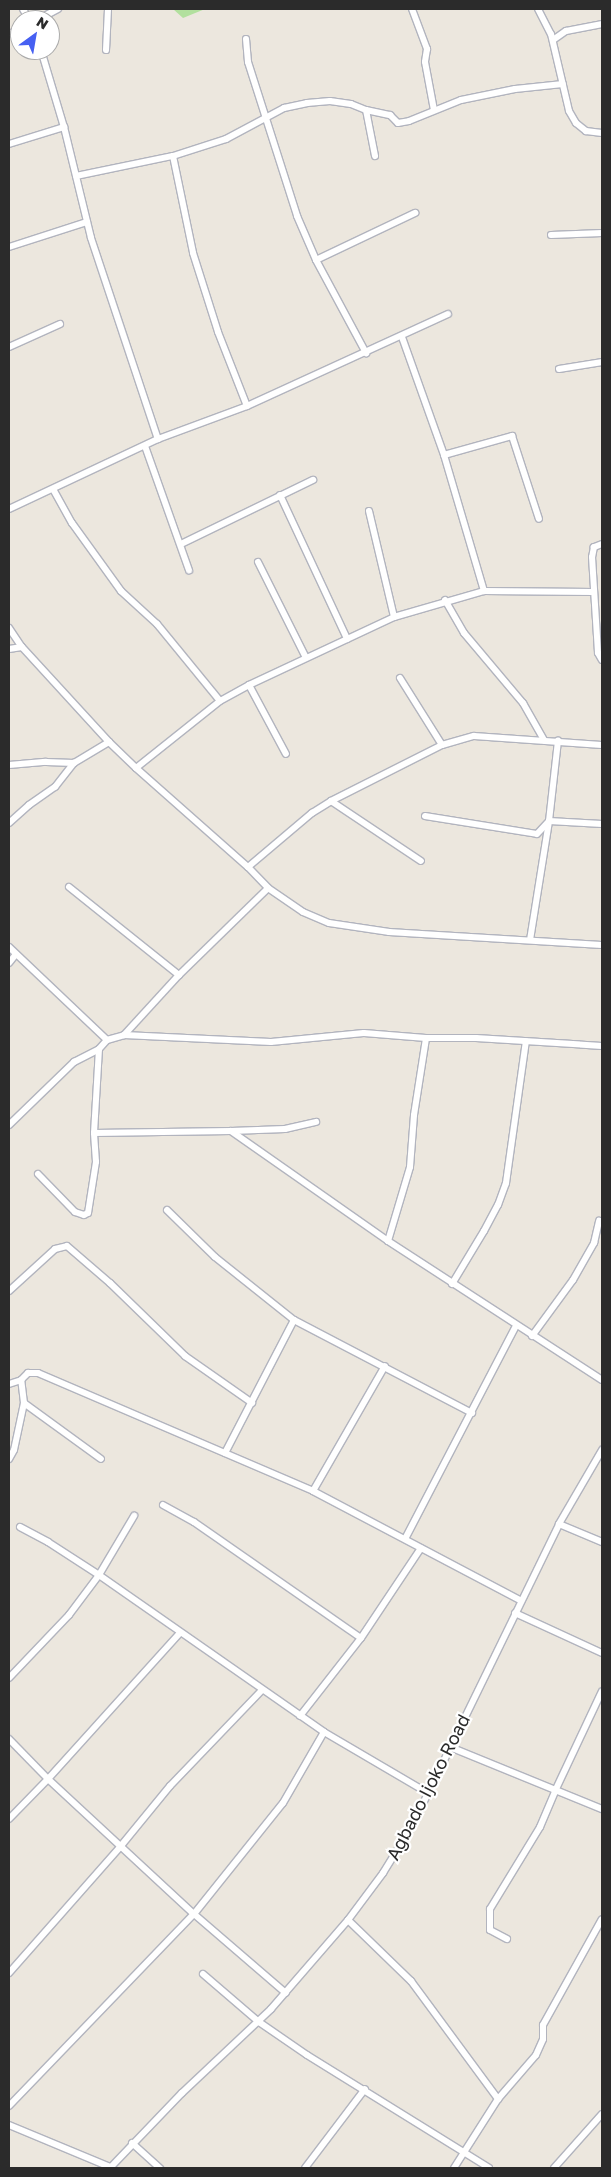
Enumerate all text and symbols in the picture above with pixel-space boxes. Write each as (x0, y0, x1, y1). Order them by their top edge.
north arrow (10, 10, 60, 60)
text: N (34, 13, 52, 33)
street label: Agbado Ijoko Road (382, 1710, 474, 1864)

